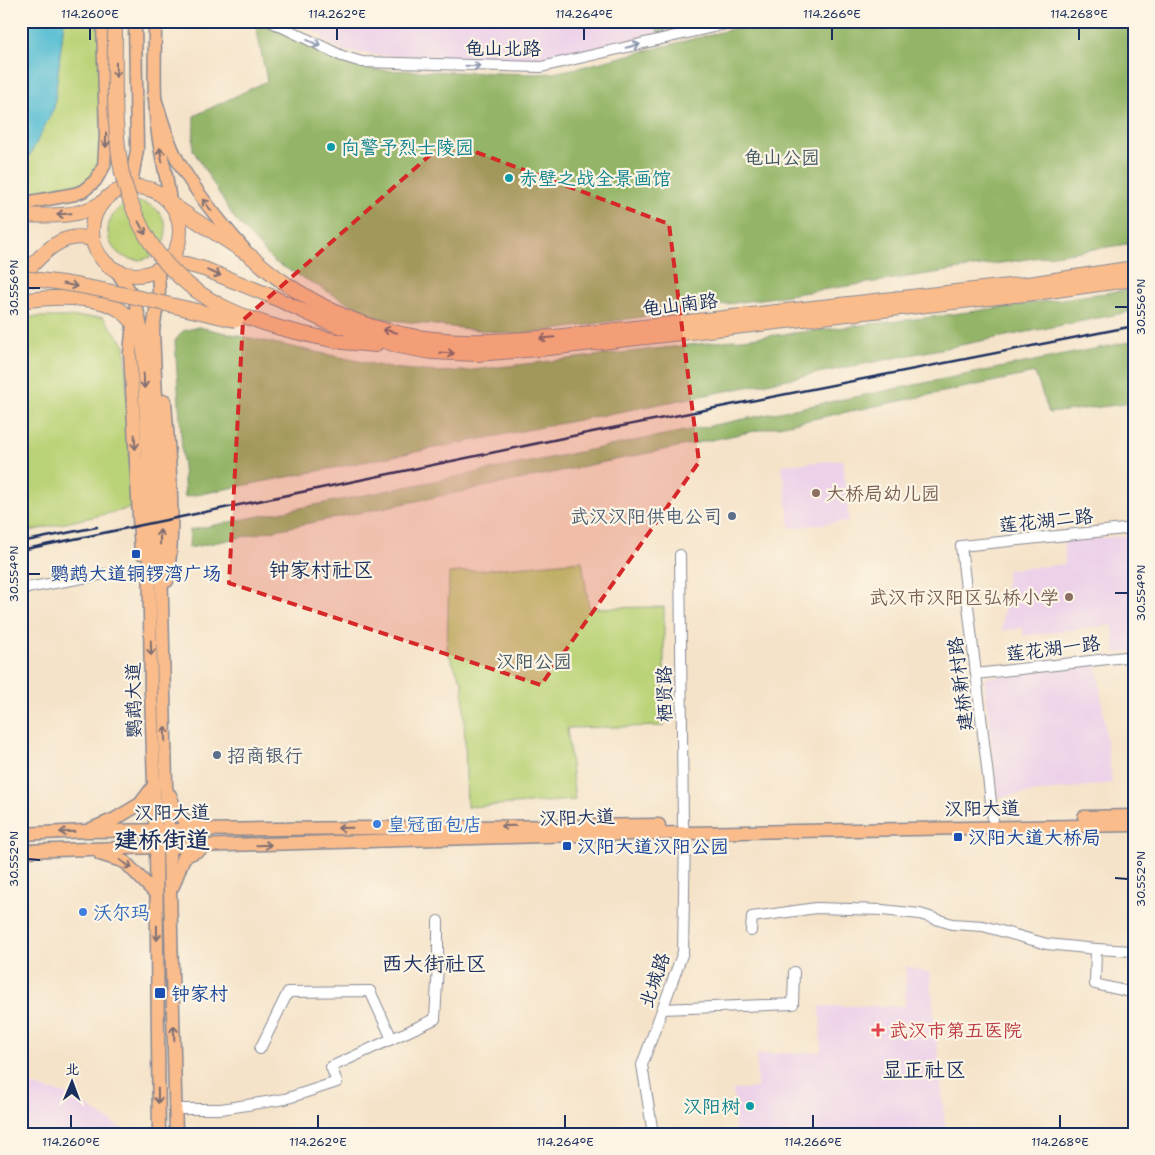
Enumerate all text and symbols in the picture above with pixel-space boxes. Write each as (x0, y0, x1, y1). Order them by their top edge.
text: 114.260°E (61, 6, 119, 22)
text: 114.262°E (308, 6, 366, 22)
text: 114.264°E (555, 6, 613, 22)
text: 114.266°E (803, 6, 861, 22)
text: 114.268°E (1050, 6, 1108, 22)
street label: 龟山北路 (465, 36, 541, 61)
one-way arrow (306, 39, 321, 49)
one-way arrow (624, 41, 640, 50)
one-way arrow (464, 61, 480, 70)
one-way arrow (111, 62, 120, 78)
one-way arrow (101, 132, 111, 148)
place label: 向警予烈士陵园 (341, 135, 474, 160)
marker: 向警予烈士陵园 (325, 141, 337, 153)
park label: 龟山公园 (744, 145, 820, 170)
one-way arrow (156, 147, 166, 163)
place label: 赤壁之战全景画馆 (519, 166, 671, 191)
marker: 赤壁之战全景画馆 (503, 172, 515, 184)
one-way arrow (202, 199, 213, 212)
one-way arrow (56, 209, 72, 219)
one-way arrow (137, 221, 147, 236)
text: 30.556°N (6, 260, 22, 316)
one-way arrow (206, 268, 221, 278)
text: 30.556°N (1133, 279, 1149, 335)
one-way arrow (61, 280, 77, 290)
street label: 龟山南路 (641, 287, 719, 322)
one-way arrow (382, 326, 398, 335)
one-way arrow (539, 333, 555, 342)
one-way arrow (439, 348, 455, 357)
one-way arrow (139, 373, 148, 389)
one-way arrow (130, 434, 140, 450)
place label: 大桥局幼儿园 (826, 481, 940, 506)
marker: 大桥局幼儿园 (810, 487, 822, 499)
street label: 莲花湖二路 (997, 503, 1095, 538)
place label: 武汉汉阳供电公司 (570, 504, 722, 529)
marker: 武汉汉阳供电公司 (726, 510, 738, 522)
one-way arrow (155, 529, 165, 546)
text: 30.554°N (6, 546, 22, 602)
marker: 鹦鹉大道铜锣湾广场 (130, 548, 142, 560)
district label: 钟家村社区 (269, 556, 374, 584)
place label: 鹦鹉大道铜锣湾广场 (50, 561, 222, 586)
text: 30.554°N (1133, 565, 1149, 621)
place label: 武汉市汉阳区弘桥小学 (869, 585, 1059, 610)
marker: 武汉市汉阳区弘桥小学 (1063, 591, 1075, 603)
street label: 莲花湖一路 (1004, 630, 1102, 667)
street label: 建桥新村路 (942, 635, 979, 733)
one-way arrow (146, 640, 156, 656)
park label: 汉阳公园 (496, 649, 572, 674)
street label: 鹦鹉大道 (120, 662, 147, 738)
street label: 栖贤路 (652, 665, 677, 723)
one-way arrow (160, 727, 170, 743)
place label: 招商银行 (227, 743, 303, 768)
marker: 招商银行 (211, 749, 223, 761)
street label: 汉阳大道 (944, 795, 1020, 822)
street label: 汉阳大道 (134, 799, 210, 826)
street label: 汉阳大道 (539, 804, 615, 831)
place label: 皇冠面包店 (387, 812, 482, 837)
marker: 皇冠面包店 (371, 818, 383, 830)
one-way arrow (500, 822, 516, 831)
district label: 建桥街道 (114, 824, 210, 856)
one-way arrow (337, 824, 353, 833)
place label: 汉阳大道大桥局 (968, 825, 1101, 850)
one-way arrow (59, 827, 75, 837)
text: 30.552°N (6, 831, 22, 887)
marker: 汉阳大道大桥局 (952, 831, 964, 843)
place label: 汉阳大道汉阳公园 (577, 834, 729, 859)
one-way arrow (256, 840, 272, 850)
marker: 汉阳大道汉阳公园 (561, 840, 573, 852)
text: 30.552°N (1133, 851, 1149, 907)
one-way arrow (118, 859, 132, 869)
place label: 沃尔玛 (93, 900, 150, 925)
marker: 沃尔玛 (77, 906, 89, 918)
one-way arrow (152, 924, 162, 941)
street label: 北城路 (633, 949, 676, 1011)
district label: 西大街社区 (382, 950, 487, 978)
place label: 钟家村 (171, 981, 228, 1006)
marker: 钟家村 (153, 986, 167, 1000)
place label: 武汉市第五医院 (889, 1018, 1022, 1043)
marker: 武汉市第五医院 (871, 1023, 885, 1037)
one-way arrow (169, 1025, 178, 1041)
district label: 显正社区 (882, 1056, 966, 1084)
north arrow (48, 1058, 98, 1108)
text: 北 (65, 1060, 79, 1078)
one-way arrow (153, 1087, 163, 1103)
place label: 汉阳树 (683, 1094, 740, 1119)
marker: 汉阳树 (744, 1100, 756, 1112)
text: 114.260°E (42, 1134, 100, 1150)
text: 114.262°E (289, 1134, 347, 1150)
text: 114.264°E (536, 1134, 594, 1150)
text: 114.266°E (784, 1134, 842, 1150)
text: 114.268°E (1031, 1134, 1089, 1150)

